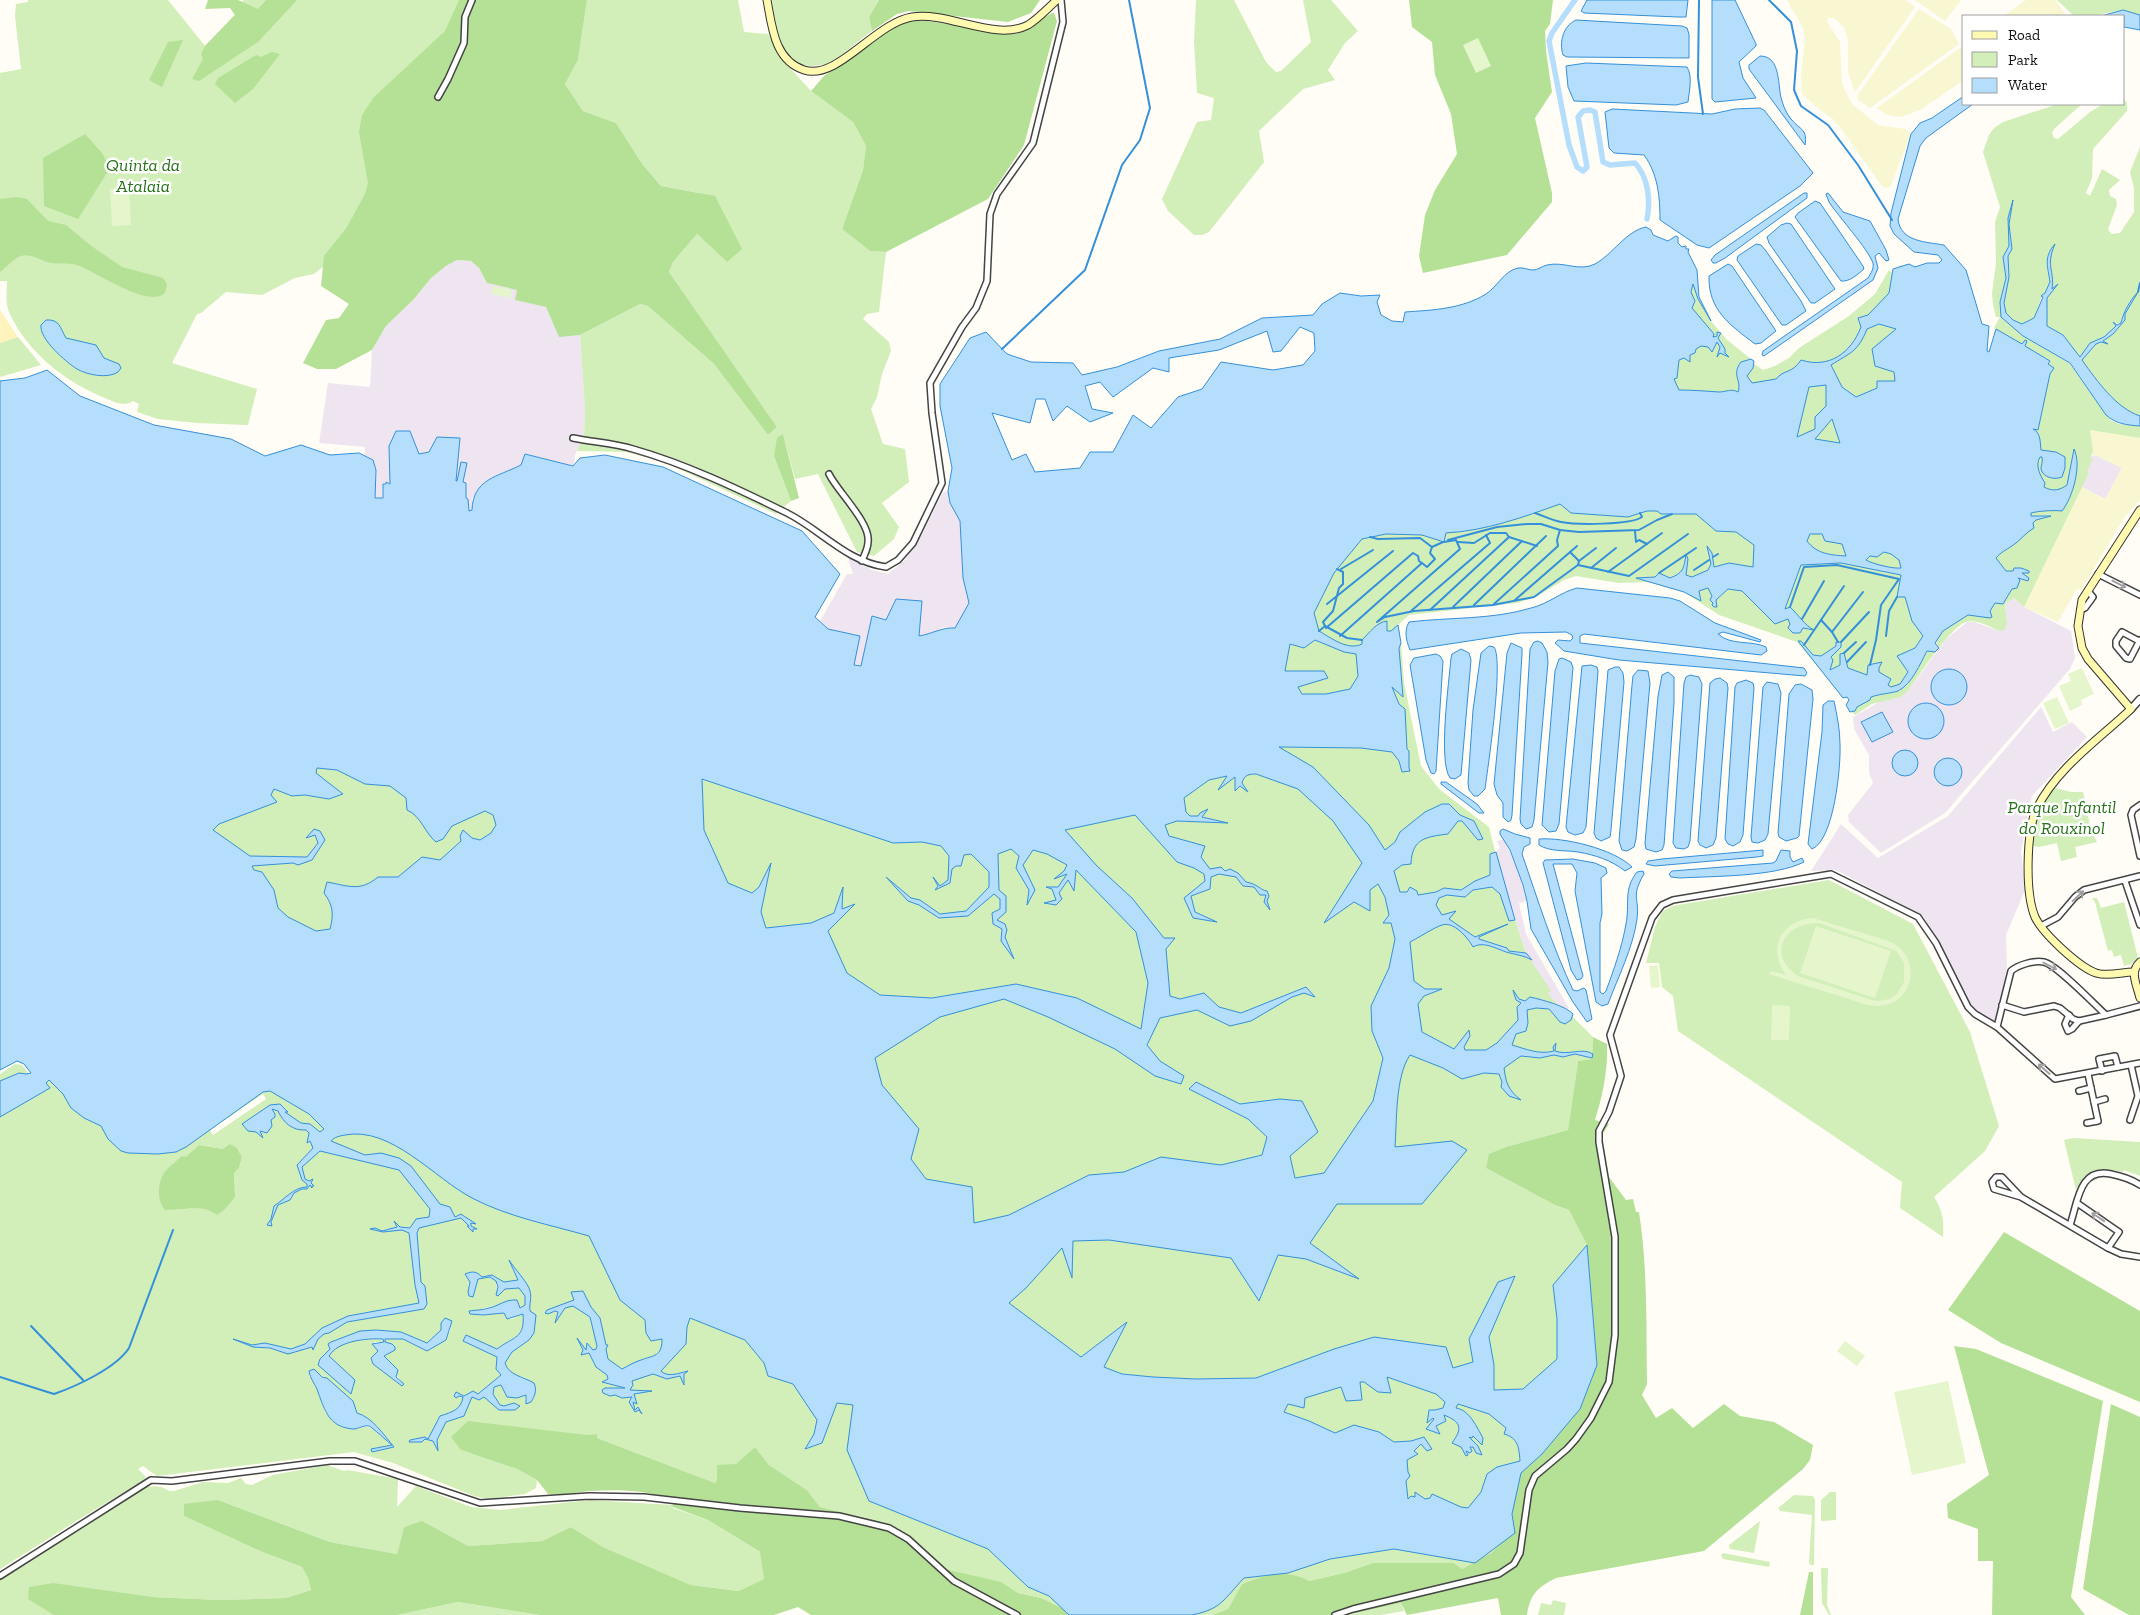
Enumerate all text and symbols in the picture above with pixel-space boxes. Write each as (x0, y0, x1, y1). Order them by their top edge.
legend (1962, 15, 2125, 105)
text: Road (2008, 26, 2041, 44)
text: Park (2008, 51, 2038, 69)
text: Water (2008, 76, 2048, 94)
park label: Quinta da Atalaia (106, 154, 180, 197)
one-way arrow (2112, 579, 2127, 589)
park label: Parque Infantil do Rouxinol (2008, 796, 2116, 839)
one-way arrow (2071, 890, 2084, 902)
one-way arrow (2042, 961, 2057, 971)
one-way arrow (2038, 1063, 2051, 1075)
one-way arrow (2091, 1212, 2105, 1222)

